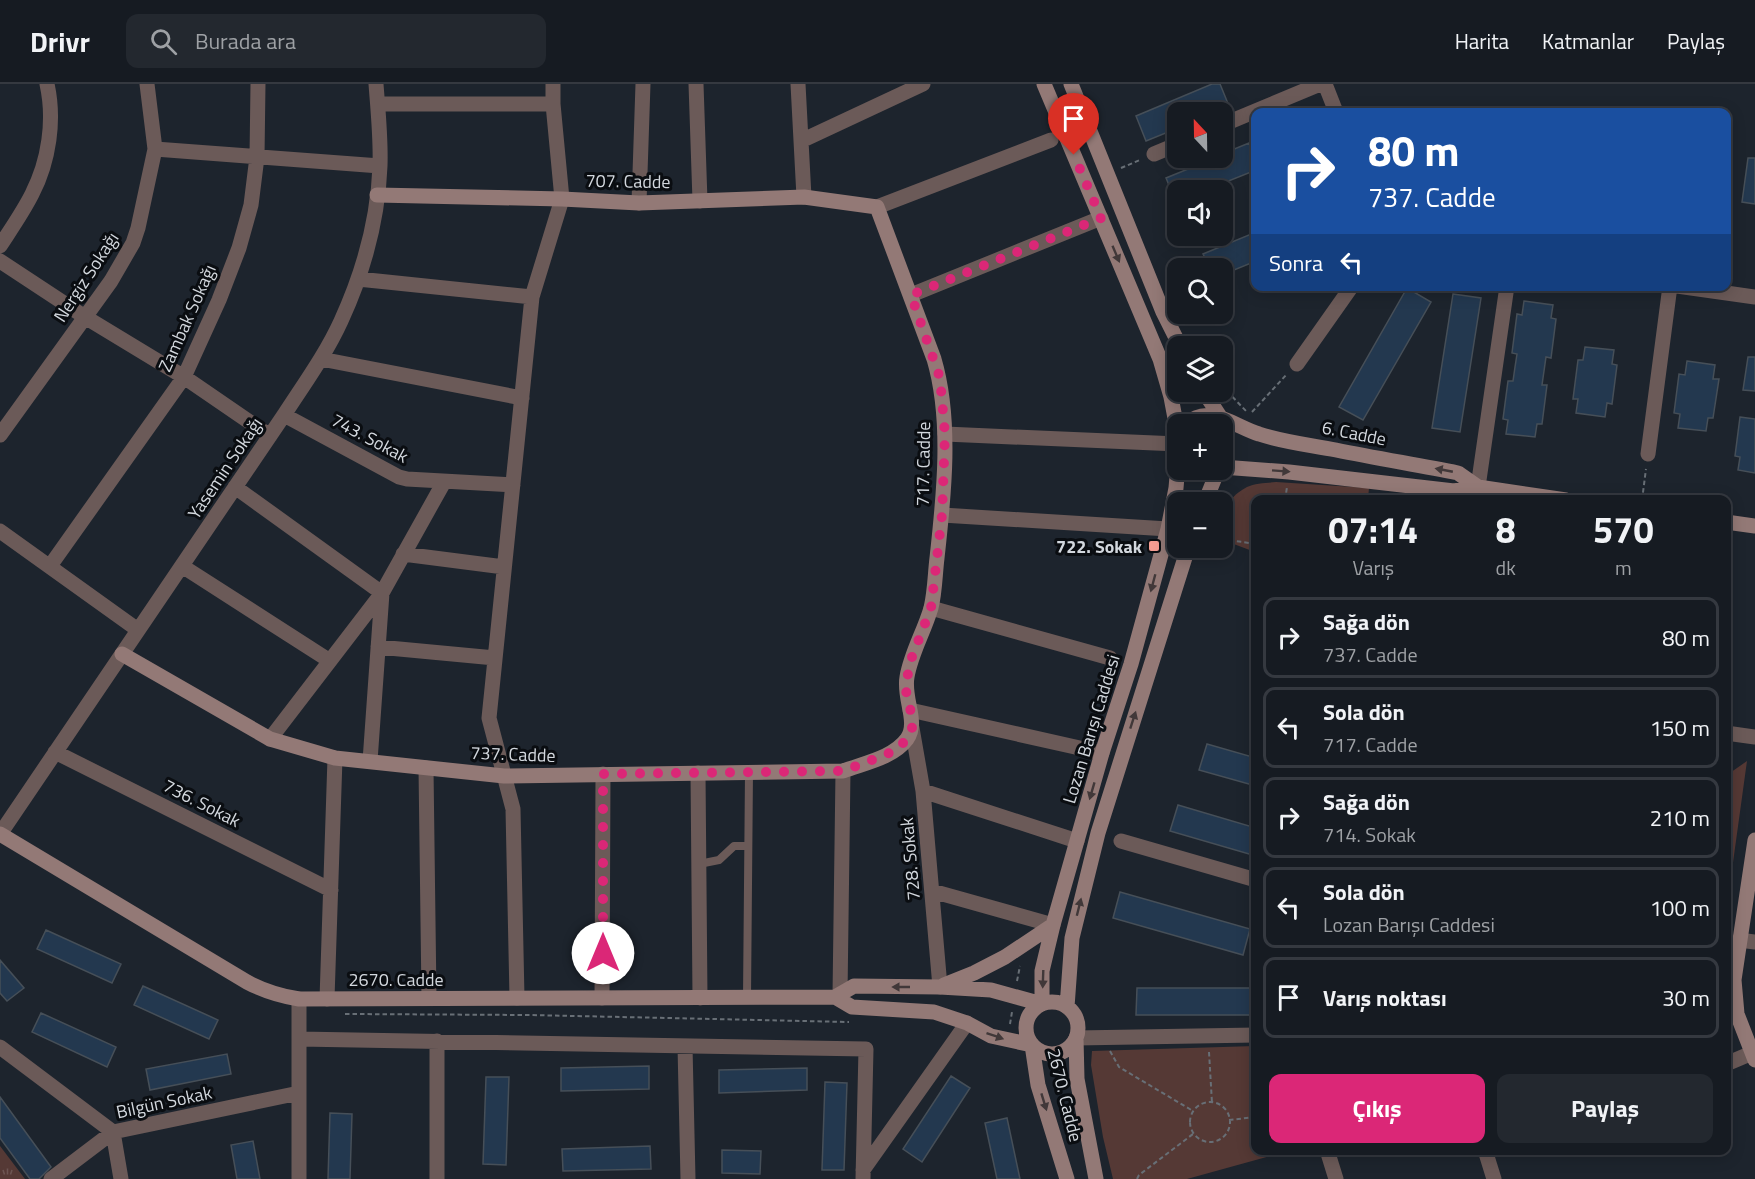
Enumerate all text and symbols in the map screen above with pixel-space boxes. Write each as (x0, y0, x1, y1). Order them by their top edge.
search box (126, 14, 546, 68)
text: Drivr (30, 20, 90, 63)
text: Burada ara (195, 24, 296, 58)
icon: search (147, 25, 180, 58)
text: Harita (1455, 25, 1509, 57)
text: Katmanlar (1542, 25, 1634, 57)
text: Paylaş (1667, 25, 1725, 57)
pin (1048, 93, 1099, 155)
icon: arrive (1057, 102, 1090, 135)
north arrow (1167, 102, 1233, 168)
map controls (1167, 102, 1233, 558)
text: 80 m (1368, 118, 1460, 182)
icon: right (1269, 132, 1347, 210)
street label: 707. Cadde (585, 167, 671, 195)
text: 737. Cadde (1368, 176, 1496, 217)
button: sound (1167, 180, 1233, 246)
street label: Nergiz Sokağı (47, 227, 125, 327)
one-way arrow (1111, 246, 1121, 264)
text: Sonra (1269, 246, 1323, 280)
icon: left (1335, 246, 1368, 279)
button: search (1167, 258, 1233, 324)
street label: Zambak Sokağı (151, 260, 223, 376)
button: layers (1167, 336, 1233, 402)
street label: 743. Sokak (327, 406, 414, 470)
street label: Yasemin Sokağı (181, 412, 269, 524)
button: + (1167, 414, 1233, 480)
street label: 6. Cadde (1320, 414, 1388, 452)
street label: 717. Cadde (909, 421, 937, 507)
one-way arrow (1435, 465, 1454, 474)
one-way arrow (1271, 466, 1290, 476)
button: − (1167, 492, 1233, 558)
text: 07:14 (1328, 502, 1418, 557)
text: 8 (1496, 502, 1516, 557)
text: 570 (1593, 502, 1654, 557)
place label: 722. Sokak (1056, 533, 1143, 560)
marker: 722. Sokak (1147, 539, 1161, 553)
text: Varış (1352, 552, 1394, 583)
text: dk (1496, 552, 1516, 583)
text: m (1615, 552, 1632, 583)
one-way arrow (1148, 575, 1157, 593)
text: Sağa dön (1323, 605, 1410, 639)
icon: right (1272, 621, 1305, 654)
text: 80 m (1662, 621, 1710, 655)
text: 737. Cadde (1323, 639, 1417, 670)
street label: Lozan Barışı Caddesi (1055, 651, 1127, 807)
text: Sola dön (1323, 695, 1405, 729)
one-way arrow (1129, 711, 1139, 729)
icon: left (1272, 711, 1305, 744)
text: 150 m (1650, 711, 1710, 745)
text: 717. Cadde (1323, 729, 1417, 760)
street label: 737. Cadde (470, 739, 556, 769)
street label: 736. Sokak (159, 772, 246, 834)
one-way arrow (1087, 782, 1096, 800)
text: Sağa dön (1323, 785, 1410, 819)
icon: right (1272, 801, 1305, 834)
text: 210 m (1650, 801, 1710, 835)
street label: 728. Sokak (893, 816, 927, 902)
text: 714. Sokak (1323, 819, 1416, 850)
text: Sola dön (1323, 875, 1405, 909)
icon: left (1272, 891, 1305, 924)
text: 100 m (1650, 891, 1710, 925)
one-way arrow (1075, 898, 1085, 917)
text: Lozan Barışı Caddesi (1323, 909, 1495, 940)
position arrow (571, 921, 635, 985)
street label: 2670. Cadde (348, 966, 444, 993)
one-way arrow (1038, 969, 1047, 988)
icon: arrive (1272, 981, 1305, 1014)
text: Varış noktası (1323, 981, 1447, 1015)
text: 30 m (1662, 981, 1710, 1015)
one-way arrow (892, 982, 911, 992)
one-way arrow (986, 1032, 1004, 1042)
street label: 2670. Cadde (1040, 1046, 1090, 1144)
button: Çıkış (1269, 1074, 1485, 1143)
button: Paylaş (1497, 1074, 1713, 1143)
street label: Bilgün Sokak (114, 1079, 215, 1125)
one-way arrow (1040, 1093, 1049, 1111)

